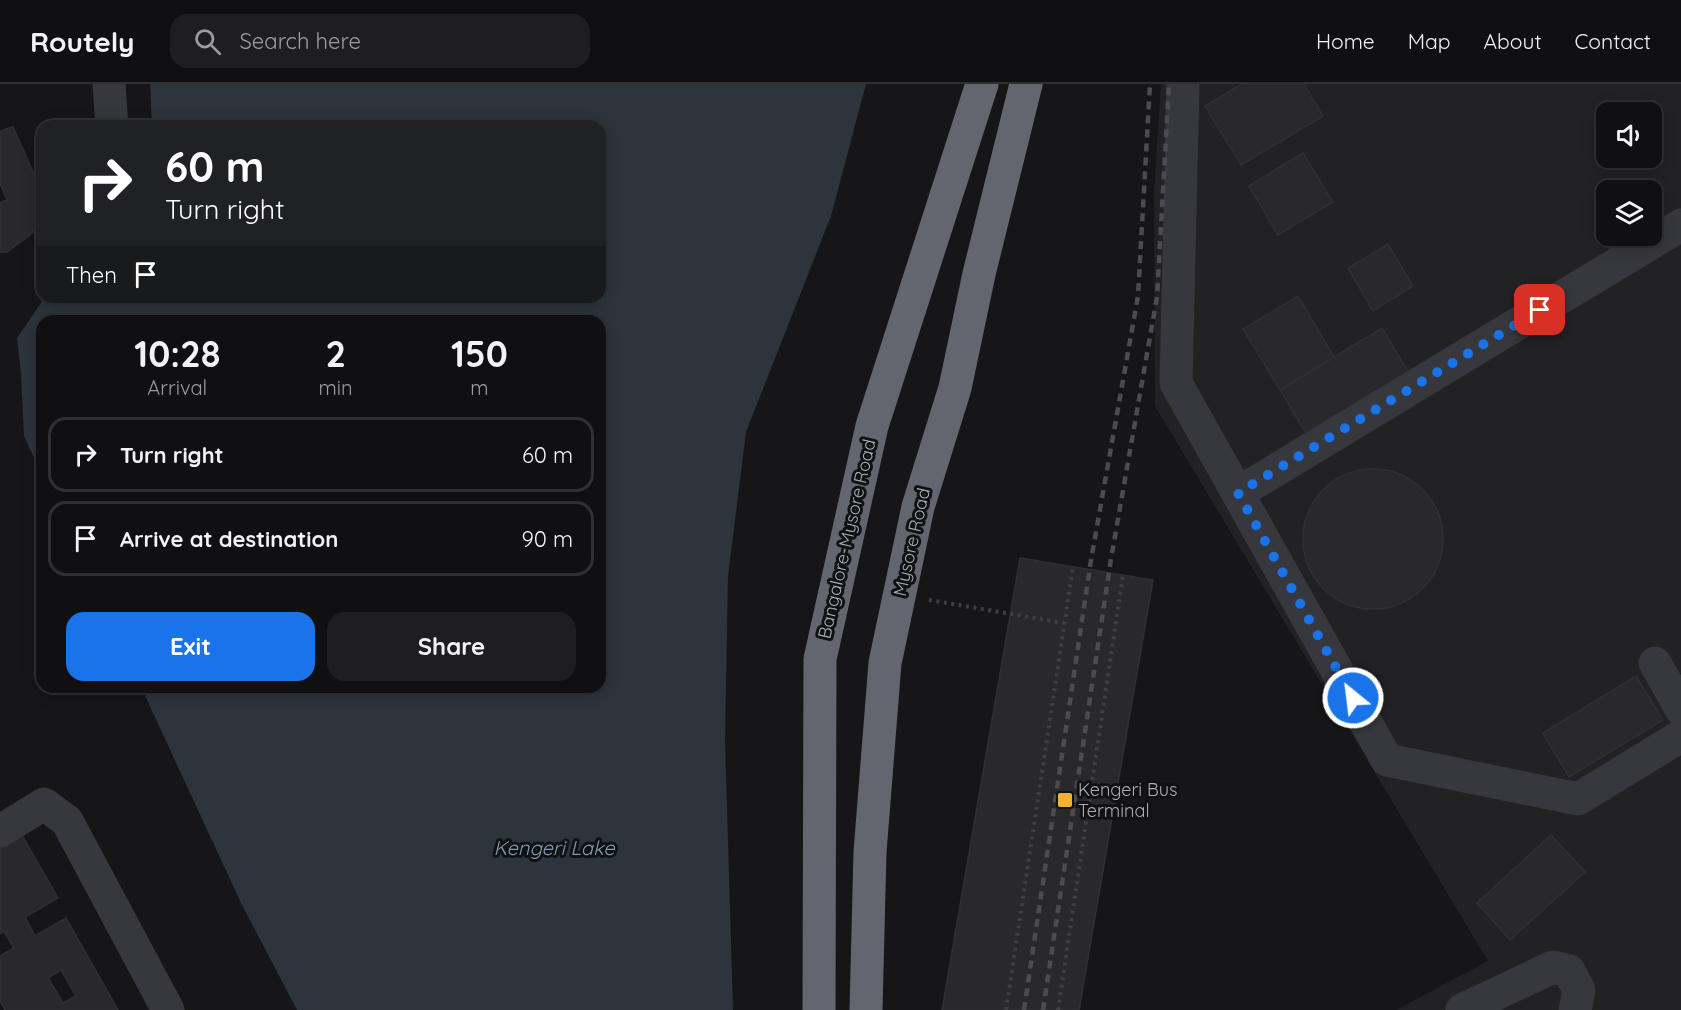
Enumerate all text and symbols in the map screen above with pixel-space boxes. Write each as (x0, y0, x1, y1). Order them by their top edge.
search box (170, 14, 590, 68)
text: Routely (30, 24, 134, 59)
icon: search (191, 25, 224, 58)
text: Search here (239, 27, 361, 55)
text: Home (1316, 28, 1375, 54)
text: Map (1408, 28, 1451, 54)
text: About (1484, 28, 1542, 54)
text: Contact (1575, 28, 1651, 54)
map controls (1596, 102, 1662, 246)
button: sound (1596, 102, 1662, 168)
text: 60 m (165, 140, 265, 193)
icon: right (66, 144, 144, 222)
button: layers (1596, 180, 1662, 246)
text: Turn right (165, 192, 284, 226)
icon: arrive (129, 258, 162, 291)
text: Then (66, 261, 117, 289)
pin (1514, 284, 1565, 335)
icon: arrive (1523, 293, 1556, 326)
text: 10:28 (134, 331, 220, 376)
text: 2 (325, 331, 346, 376)
text: 150 (451, 331, 508, 376)
text: Arrival (147, 375, 207, 400)
text: min (319, 375, 353, 400)
text: m (470, 375, 488, 400)
street label: Bangalore-Mysore Road (812, 437, 881, 641)
icon: right (69, 438, 102, 471)
text: Turn right (120, 441, 224, 469)
text: 60 m (522, 441, 573, 469)
street label: Mysore Road (888, 485, 935, 598)
icon: arrive (69, 522, 102, 555)
text: Arrive at destination (120, 525, 338, 553)
text: 90 m (522, 525, 573, 553)
button: Exit (66, 612, 315, 681)
button: Share (327, 612, 576, 681)
position arrow (1321, 666, 1385, 730)
place label: Kengeri Bus Terminal (1078, 778, 1178, 822)
marker: Kengeri Bus Terminal (1056, 791, 1074, 809)
water label: Kengeri Lake (493, 835, 615, 860)

